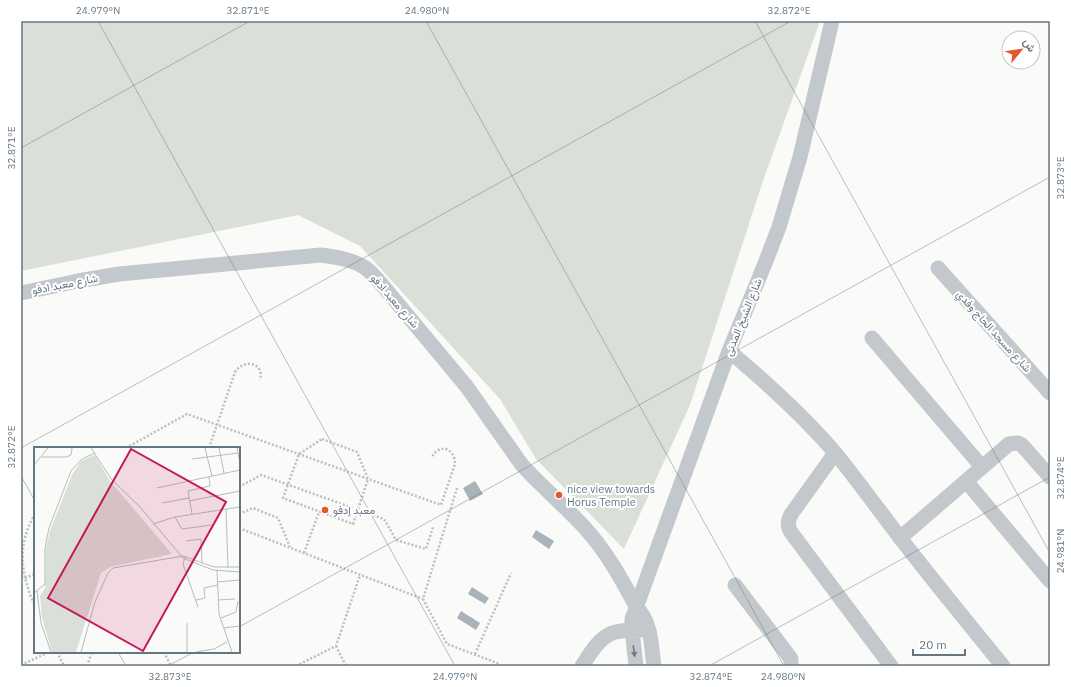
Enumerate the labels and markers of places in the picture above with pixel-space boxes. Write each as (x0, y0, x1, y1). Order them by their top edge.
place label: nice view towards Horus Temple (567, 482, 655, 509)
marker: nice view towards Horus Temple (554, 490, 564, 500)
place label: معبد إدفو (333, 503, 375, 517)
marker: معبد إدفو (320, 505, 330, 515)

